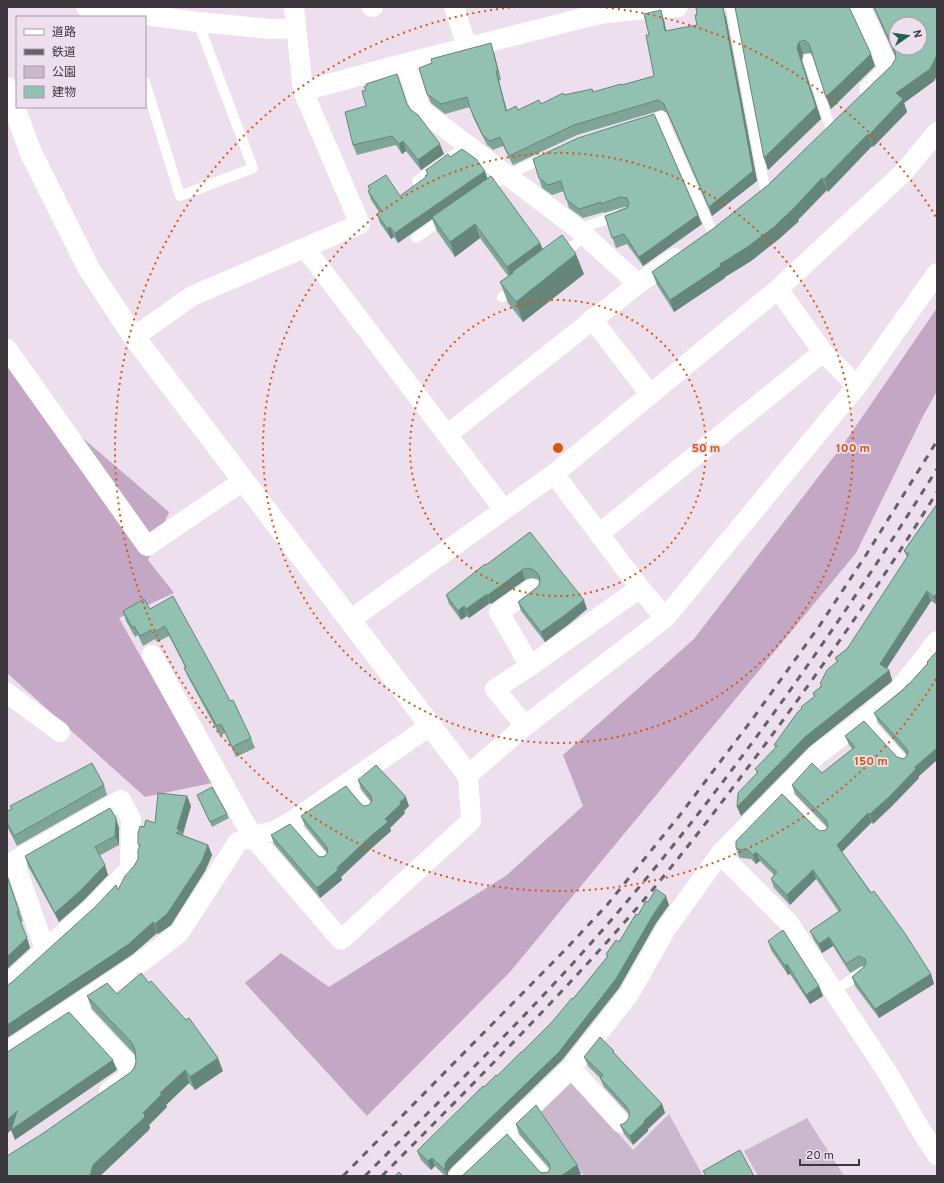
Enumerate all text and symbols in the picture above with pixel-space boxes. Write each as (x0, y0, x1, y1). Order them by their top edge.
legend (16, 16, 146, 108)
north arrow (888, 16, 928, 56)
text: 道路 (52, 25, 76, 41)
text: N (909, 29, 924, 39)
text: 鉄道 (52, 45, 76, 61)
text: 公園 (52, 65, 76, 81)
text: 建物 (52, 85, 76, 101)
centre of rings (551, 441, 565, 455)
text: 50 m (692, 441, 720, 457)
text: 100 m (836, 441, 870, 457)
text: 150 m (854, 754, 888, 770)
scale bar (800, 1141, 859, 1167)
text: 20 m (806, 1148, 834, 1164)

